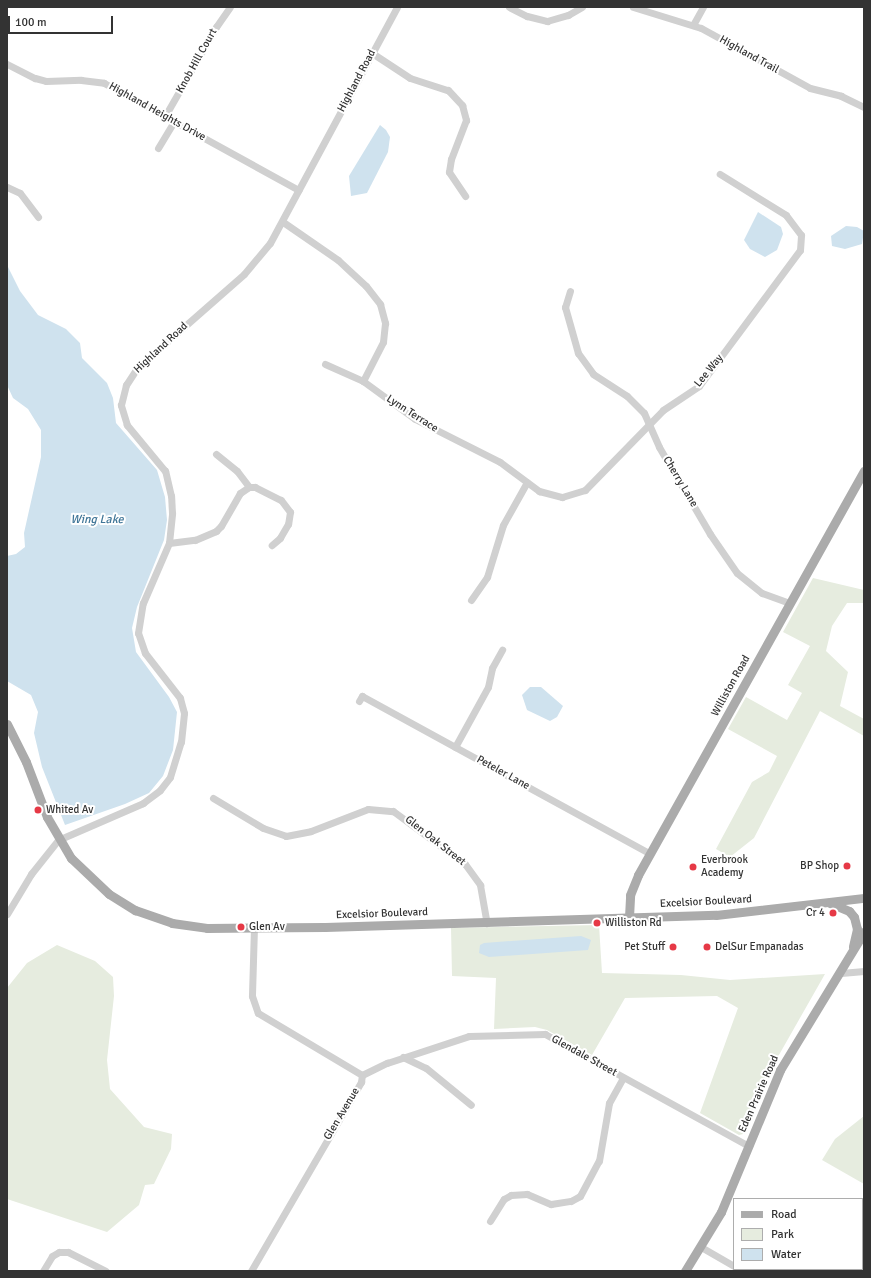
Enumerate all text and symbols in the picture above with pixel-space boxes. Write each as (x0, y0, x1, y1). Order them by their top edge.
scale bar (10, 8, 115, 34)
text: 100 m (15, 15, 47, 30)
street label: Knob Hill Court (174, 26, 220, 96)
street label: Highland Trail (717, 33, 781, 77)
street label: Highland Road (335, 48, 379, 114)
street label: Highland Heights Drive (106, 80, 208, 144)
street label: Highland Road (131, 320, 191, 376)
street label: Lee Way (692, 352, 726, 390)
street label: Lynn Terrace (384, 392, 440, 436)
street label: Cherry Lane (660, 454, 700, 510)
water label: Wing Lake (71, 513, 123, 527)
street label: Williston Road (709, 653, 753, 719)
street label: Peteler Lane (474, 753, 532, 793)
place label: Whited Av (46, 803, 93, 817)
marker: Whited Av (33, 805, 43, 815)
street label: Glen Oak Street (402, 813, 468, 869)
place label: Everbrook Academy (701, 854, 748, 880)
place label: BP Shop (800, 859, 839, 873)
marker: BP Shop (842, 861, 852, 871)
marker: Everbrook Academy (688, 862, 698, 872)
street label: Excelsior Boulevard (660, 893, 752, 911)
street label: Excelsior Boulevard (336, 906, 428, 922)
place label: Cr 4 (806, 906, 825, 920)
marker: Cr 4 (828, 908, 838, 918)
place label: Williston Rd (605, 916, 662, 930)
marker: Williston Rd (592, 918, 602, 928)
place label: Glen Av (249, 920, 285, 934)
marker: Glen Av (236, 922, 246, 932)
place label: Pet Stuff (624, 940, 665, 954)
place label: DelSur Empanadas (715, 940, 804, 954)
marker: Pet Stuff (668, 942, 678, 952)
marker: DelSur Empanadas (702, 942, 712, 952)
street label: Glendale Street (549, 1033, 619, 1079)
street label: Eden Prairie Road (736, 1053, 782, 1135)
street label: Glen Avenue (321, 1086, 363, 1142)
legend (733, 1198, 863, 1270)
text: Road (771, 1207, 797, 1222)
text: Park (771, 1227, 794, 1242)
text: Water (771, 1247, 801, 1262)

